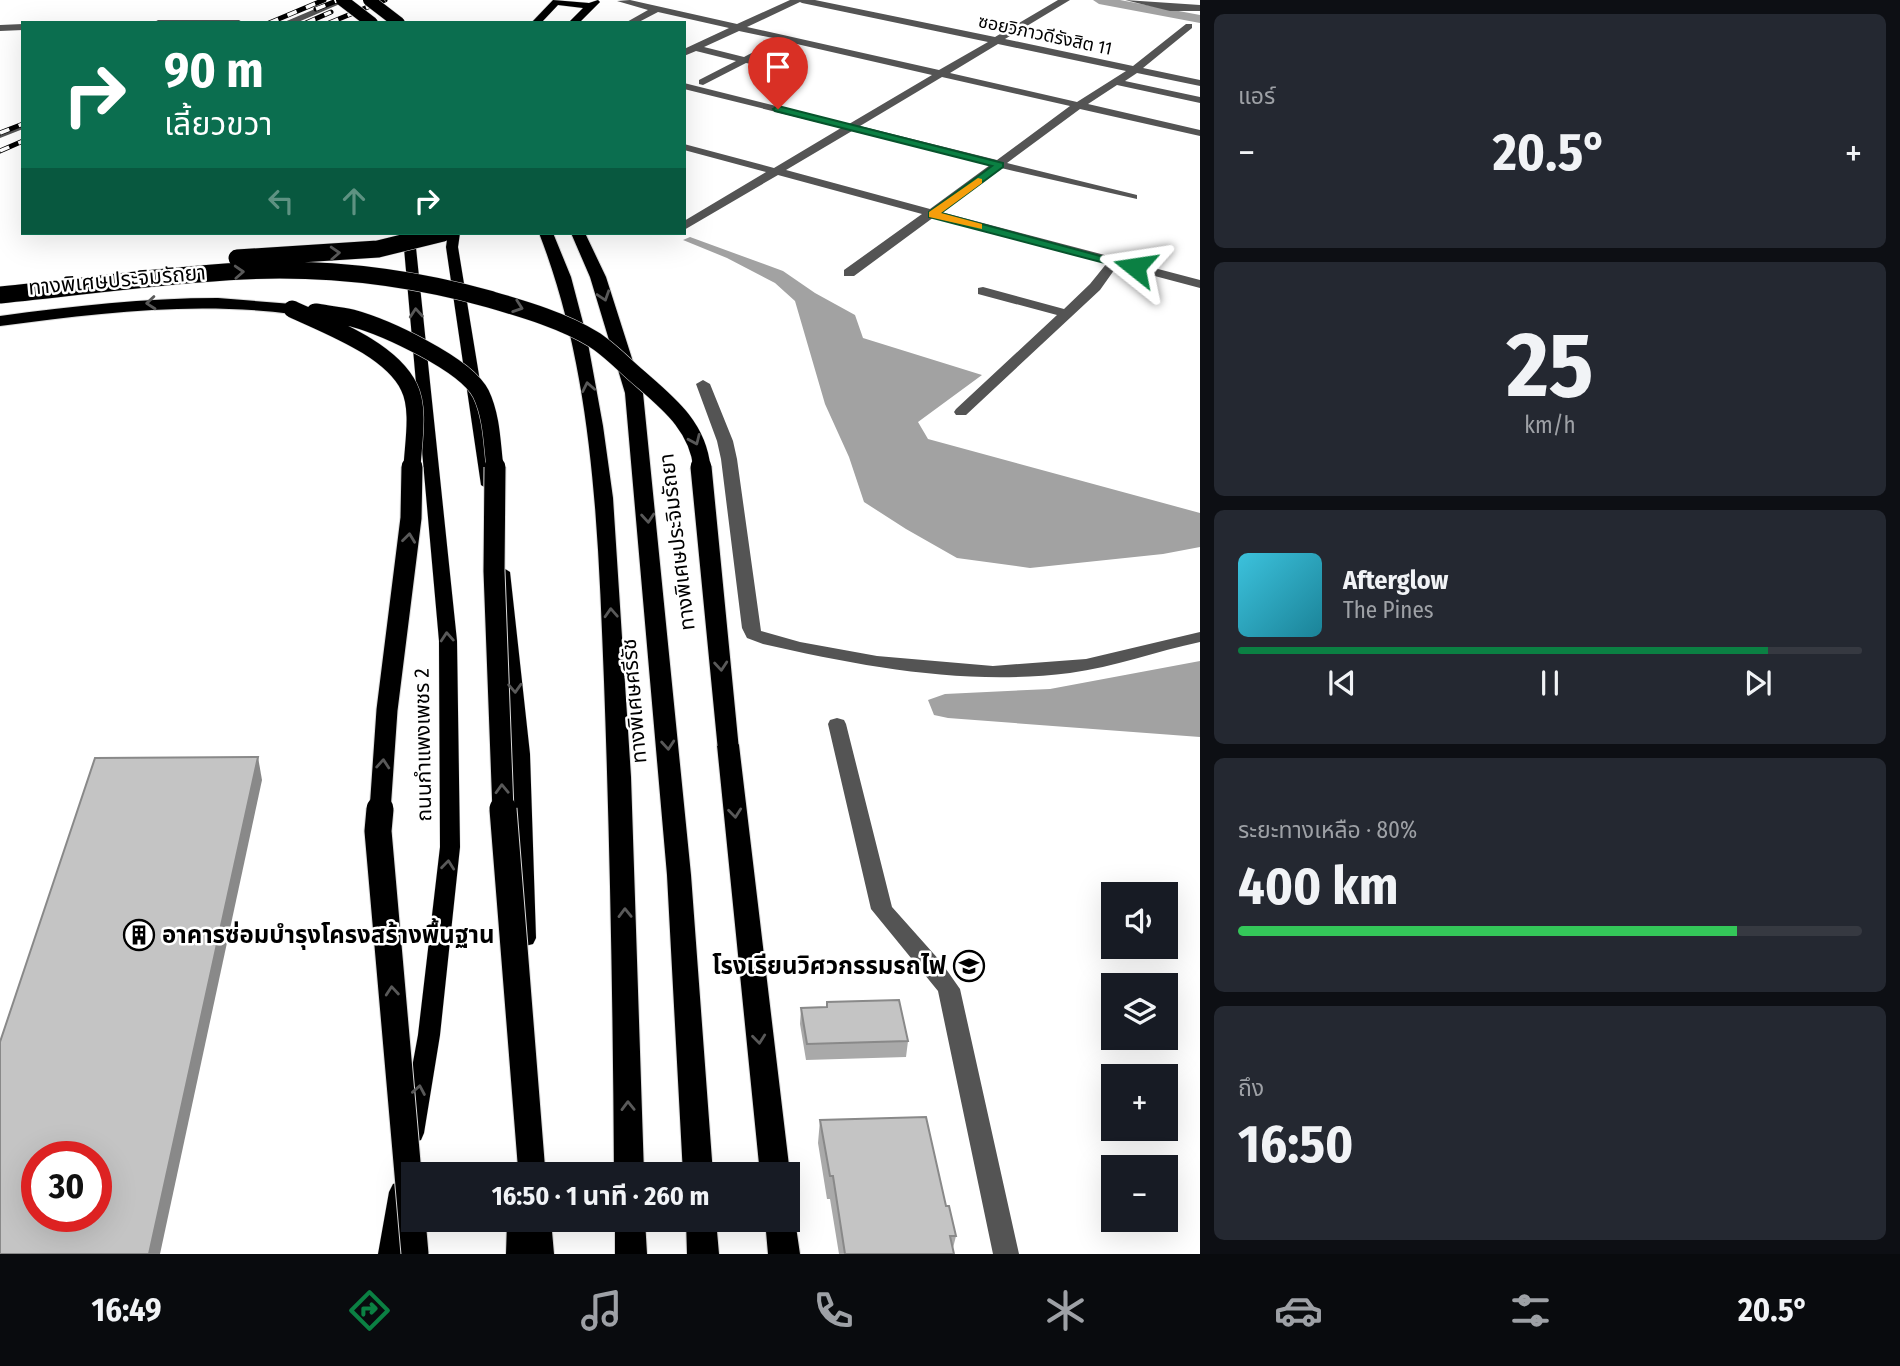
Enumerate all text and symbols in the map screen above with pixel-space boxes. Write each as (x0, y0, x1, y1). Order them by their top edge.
street label: ซอยวิภาวดีรังสิต 11 (976, 10, 1114, 60)
pin (748, 37, 808, 109)
text: 90 m (164, 41, 264, 100)
icon: arrive (759, 48, 797, 86)
icon: right (49, 49, 140, 140)
text: แอร์ (1238, 82, 1275, 110)
text: เลี้ยวขวา (164, 105, 272, 143)
text: 20.5° (1493, 121, 1607, 184)
text: − (1238, 130, 1255, 176)
text: + (1845, 130, 1862, 176)
icon: left (262, 182, 300, 220)
icon: ahead (335, 182, 373, 220)
icon: right (408, 182, 446, 220)
position arrow (1098, 230, 1172, 304)
one-way arrow (330, 245, 341, 260)
street label: ทางพิเศษประจิมรัถยา (27, 259, 207, 301)
one-way arrow (233, 265, 244, 280)
one-way arrow (595, 290, 610, 302)
one-way arrow (145, 295, 156, 310)
one-way arrow (511, 299, 523, 313)
one-way arrow (409, 307, 424, 318)
text: 25 (1507, 311, 1593, 420)
one-way arrow (582, 381, 597, 393)
text: km/h (1524, 411, 1576, 439)
one-way arrow (687, 433, 701, 446)
street label: ทางพิเศษประจิมรัถยา (653, 452, 701, 632)
one-way arrow (640, 513, 655, 524)
one-way arrow (401, 532, 416, 544)
text: Afterglow (1343, 565, 1448, 596)
text: The Pines (1343, 596, 1434, 624)
one-way arrow (604, 607, 619, 618)
one-way arrow (440, 631, 455, 642)
street label: ทางพิเศษศรีรัช (616, 638, 652, 764)
one-way arrow (713, 661, 728, 672)
icon: previous (1323, 664, 1361, 702)
icon: pause (1531, 664, 1569, 702)
icon: next (1739, 664, 1777, 702)
street label: ถนนกำแพงเพชร 2 (409, 668, 437, 822)
one-way arrow (508, 683, 523, 694)
one-way arrow (660, 739, 675, 750)
one-way arrow (375, 758, 390, 769)
one-way arrow (494, 783, 509, 794)
one-way arrow (728, 807, 743, 819)
text: ระยะทางเหลือ · 80% (1238, 816, 1417, 844)
text: 400 km (1238, 855, 1398, 918)
one-way arrow (440, 859, 455, 870)
map controls (1101, 882, 1178, 1232)
button: sound (1101, 882, 1178, 959)
one-way arrow (617, 908, 633, 918)
building icon: อาคารซ่อมบำรุงโครงสร้างพื้นฐาน (122, 918, 156, 952)
place label: อาคารซ่อมบำรุงโครงสร้างพื้นฐาน (162, 918, 494, 950)
school or university icon: โรงเรียนวิศวกรรมรถไฟ (952, 949, 986, 983)
place label: โรงเรียนวิศวกรรมรถไฟ (712, 952, 947, 980)
button: layers (1101, 973, 1178, 1050)
one-way arrow (385, 985, 400, 996)
one-way arrow (751, 1034, 766, 1045)
button: + (1101, 1064, 1178, 1141)
text: ถึง (1238, 1074, 1264, 1102)
one-way arrow (411, 1084, 426, 1096)
one-way arrow (620, 1100, 636, 1111)
text: 16:50 (1238, 1113, 1353, 1176)
speed limit sign: 30 (21, 1141, 112, 1232)
button: − (1101, 1155, 1178, 1232)
text: 16:50 · 1 นาที · 260 m (492, 1181, 709, 1212)
icon: directions (345, 1286, 394, 1335)
icon: music (577, 1286, 626, 1335)
icon: phone (809, 1286, 858, 1335)
icon: climate (1041, 1286, 1090, 1335)
icon: car (1274, 1286, 1323, 1335)
icon: filters (1506, 1286, 1555, 1335)
text: 16:49 (92, 1291, 161, 1329)
text: 20.5° (1738, 1291, 1808, 1329)

